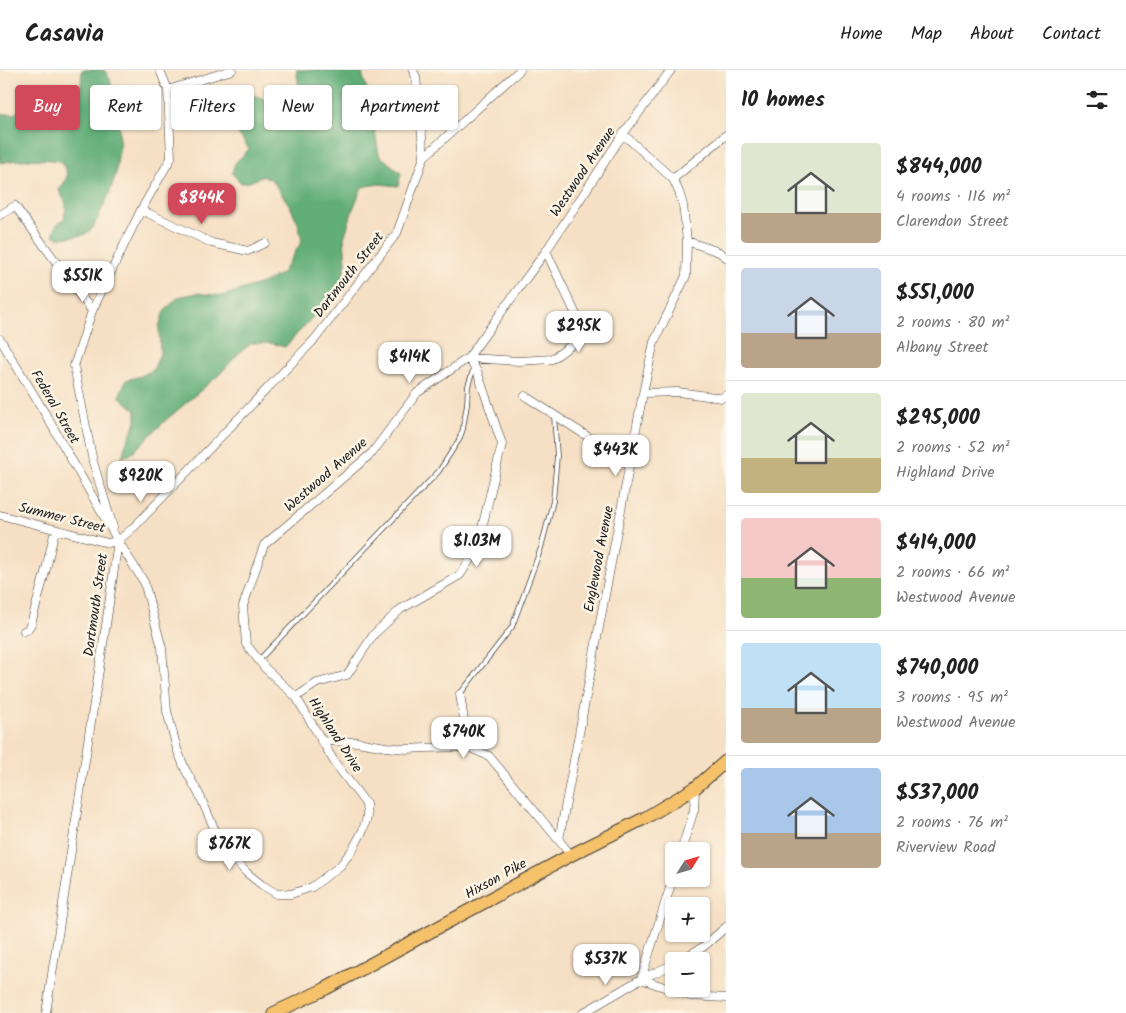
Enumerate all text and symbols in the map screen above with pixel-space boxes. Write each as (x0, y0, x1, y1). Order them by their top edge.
text: Casavia (25, 15, 104, 54)
text: Home (840, 20, 883, 49)
text: Map (911, 20, 942, 49)
text: About (970, 20, 1014, 49)
text: Contact (1042, 20, 1101, 49)
text: 10 homes (741, 84, 825, 117)
chip: Buy (15, 85, 80, 130)
chip: Rent (90, 85, 161, 130)
chip: Filters (171, 85, 254, 130)
chip: New (264, 85, 332, 130)
chip: Apartment (342, 85, 458, 130)
icon: filters (1083, 86, 1111, 114)
street label: Westwood Avenue (545, 122, 622, 221)
text: $844,000 (896, 151, 982, 184)
icon: home (781, 163, 841, 223)
pin: $844K (167, 182, 237, 225)
text: 4 rooms · 116 m² (896, 184, 1010, 209)
text: $844K (179, 186, 225, 211)
text: Clarendon Street (896, 209, 1009, 234)
street label: Dartmouth Street (308, 227, 390, 323)
pin: $551K (48, 260, 118, 303)
text: $551K (63, 264, 103, 289)
text: $551,000 (896, 277, 974, 310)
icon: home (781, 288, 841, 348)
pin: $295K (544, 310, 614, 353)
text: 2 rooms · 80 m² (896, 310, 1009, 335)
text: $295K (557, 314, 601, 339)
text: Albany Street (896, 335, 989, 360)
pin: $414K (375, 342, 445, 384)
text: $414K (389, 345, 431, 370)
street label: Federal Street (25, 366, 85, 449)
text: $295,000 (896, 402, 980, 435)
icon: home (781, 413, 841, 473)
street label: Westwood Avenue (279, 432, 373, 518)
pin: $443K (581, 434, 651, 477)
text: 2 rooms · 52 m² (896, 435, 1010, 460)
text: $443K (593, 438, 639, 463)
pin: $920K (106, 460, 176, 503)
text: Highland Drive (896, 460, 994, 485)
text: $920K (119, 464, 163, 489)
street label: Summer Street (16, 497, 108, 540)
street label: Englewood Avenue (578, 503, 620, 614)
pin: $1.03M (436, 526, 518, 568)
text: $414,000 (896, 527, 976, 560)
text: $1.03M (453, 529, 501, 554)
icon: home (781, 538, 841, 598)
street label: Dartmouth Street (78, 551, 114, 658)
text: 2 rooms · 66 m² (896, 560, 1010, 585)
text: Westwood Avenue (896, 585, 1016, 610)
text: $740,000 (896, 652, 978, 685)
icon: home (781, 663, 841, 723)
text: 3 rooms · 95 m² (896, 685, 1008, 710)
street label: Highland Drive (302, 693, 368, 778)
text: Westwood Avenue (896, 710, 1016, 735)
pin: $740K (429, 716, 499, 759)
text: $740K (442, 720, 486, 745)
text: $537,000 (896, 777, 978, 810)
icon: home (781, 788, 841, 848)
text: 2 rooms · 76 m² (896, 810, 1008, 835)
pin: $767K (195, 828, 265, 871)
text: $767K (209, 832, 251, 857)
text: Riverview Road (896, 835, 995, 860)
north arrow (665, 842, 710, 888)
map controls (665, 842, 710, 997)
street label: Hixson Pike (461, 853, 532, 905)
button: + (665, 897, 710, 942)
pin: $537K (571, 944, 641, 986)
text: $537K (584, 947, 628, 972)
button: − (665, 952, 710, 997)

